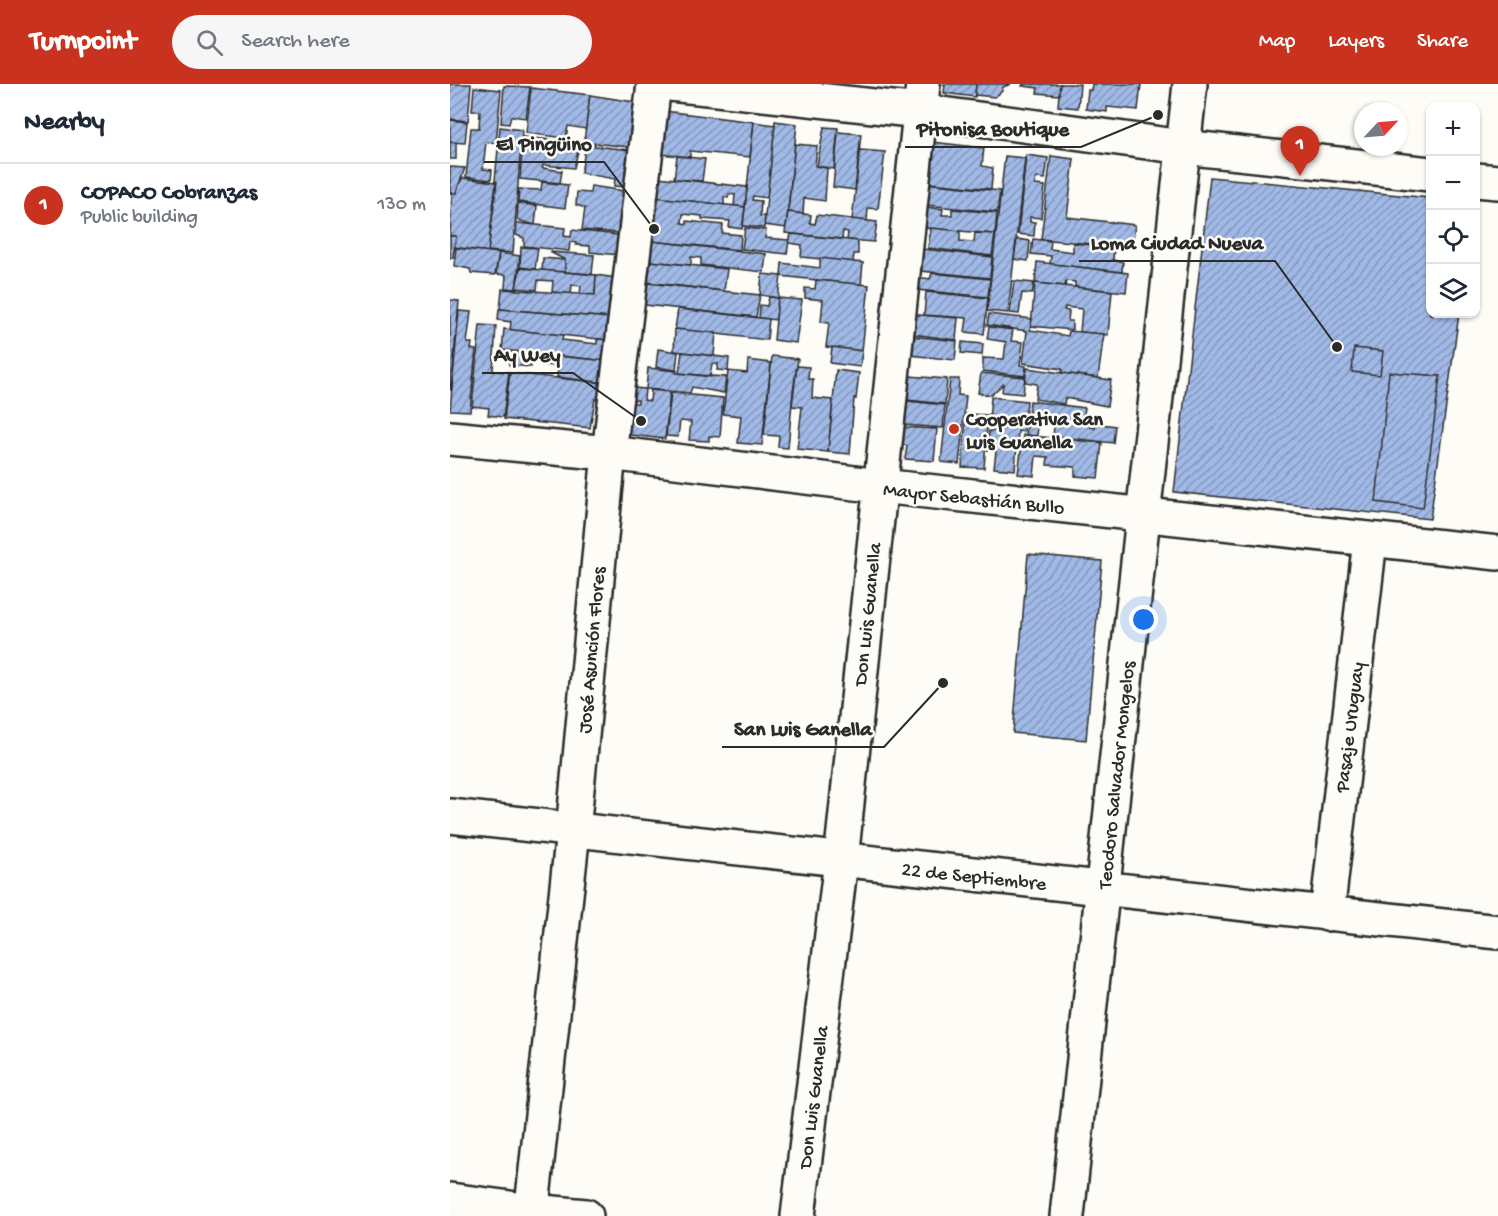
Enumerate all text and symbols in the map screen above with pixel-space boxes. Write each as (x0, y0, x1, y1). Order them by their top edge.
search box (172, 15, 592, 69)
text: Turnpoint (30, 26, 136, 59)
icon: search (193, 26, 226, 59)
text: Search here (241, 29, 350, 55)
text: Map (1259, 30, 1295, 55)
text: Layers (1328, 30, 1384, 55)
text: Share (1417, 30, 1468, 55)
north arrow (1354, 102, 1408, 156)
map controls (1426, 102, 1480, 318)
button: + (1426, 102, 1480, 156)
text: Nearby (24, 108, 105, 139)
callout: Pitonisa Boutique (905, 108, 1081, 147)
text: Pitonisa Boutique (916, 119, 1070, 144)
callout: El Pingüino (484, 123, 604, 162)
pin: 1 (1280, 126, 1320, 176)
text: El Pingüino (496, 134, 592, 159)
button: − (1426, 156, 1480, 210)
text: COPACO Cobranzas (81, 181, 257, 207)
text: 1 (39, 194, 48, 217)
text: 130 m (377, 194, 426, 217)
text: Public building (81, 207, 198, 230)
button: locate (1426, 210, 1480, 264)
callout: Loma Ciudad Nueva (1079, 222, 1275, 261)
text: Loma Ciudad Nueva (1091, 233, 1265, 258)
button: layers (1426, 264, 1480, 318)
callout: Ay Wey (482, 334, 573, 373)
text: Ay Wey (493, 345, 561, 370)
place label: Cooperativa San Luis Guanella (965, 410, 1103, 456)
marker: Cooperativa San Luis Guanella (947, 422, 961, 436)
street label: Mayor Sebastián Bullo (882, 480, 1065, 521)
street label: Don Luis Guanella (850, 541, 889, 689)
street label: José Asunción Flores (575, 565, 612, 734)
your location (1129, 605, 1158, 634)
street label: Teodoro Salvador Mongelos (1095, 660, 1142, 891)
street label: Pasaje Uruguay (1332, 661, 1371, 795)
callout: San Luis Ganella (722, 708, 884, 747)
text: San Luis Ganella (734, 719, 873, 744)
street label: 22 de Septiembre (900, 859, 1048, 898)
street label: Don Luis Guanella (795, 1024, 836, 1172)

